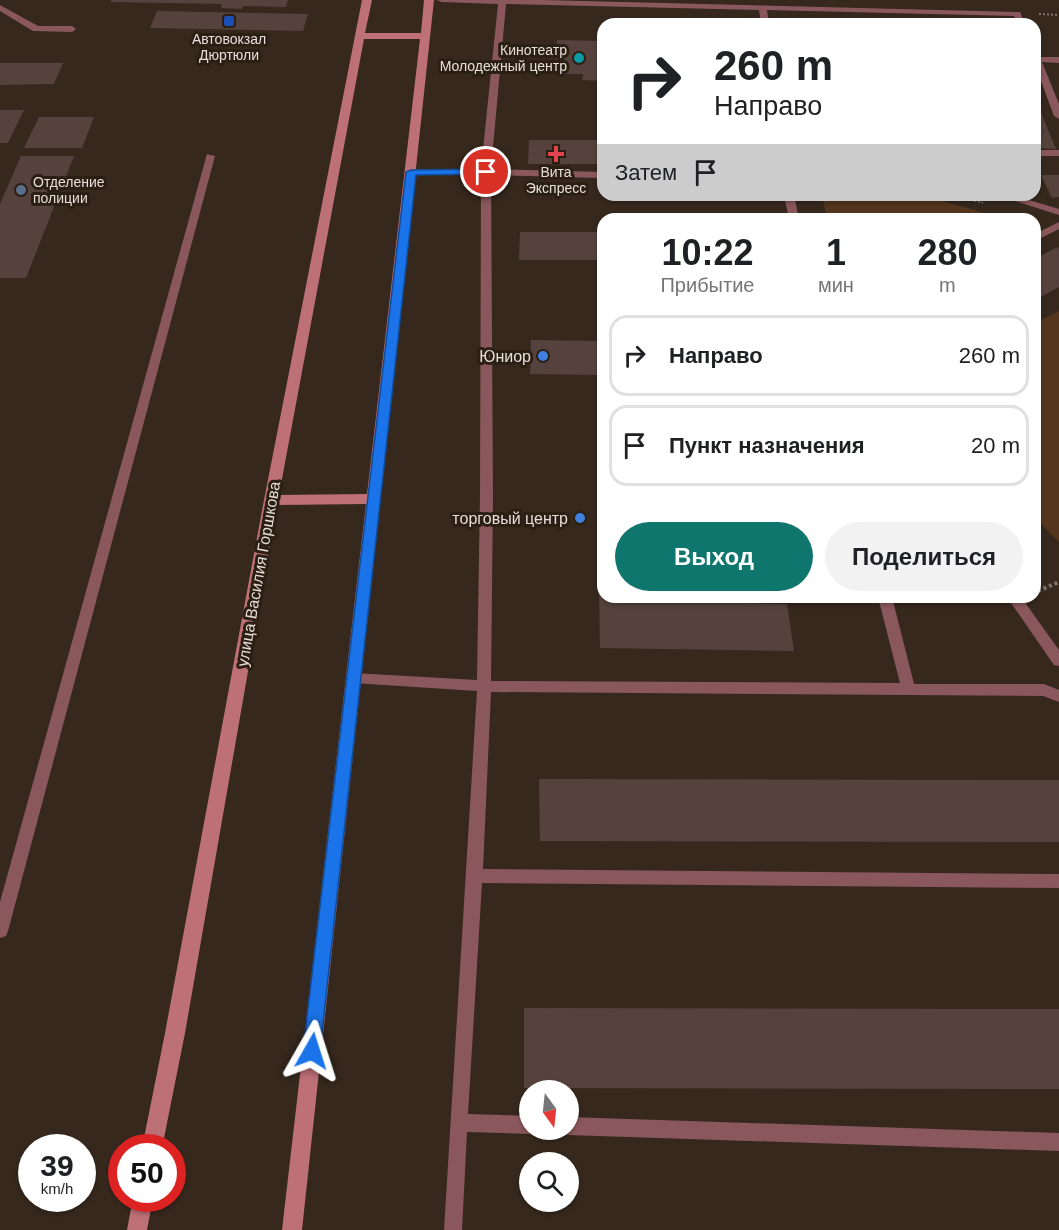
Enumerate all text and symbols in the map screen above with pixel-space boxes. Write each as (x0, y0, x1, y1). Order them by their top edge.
marker: Автовокзал Дюртюли (222, 14, 236, 28)
place label: Автовокзал Дюртюли (192, 31, 266, 63)
place label: Кинотеатр Молодежный центр (440, 42, 567, 74)
icon: right (615, 42, 693, 120)
text: 260 m (714, 42, 833, 89)
marker: Кинотеатр Молодежный центр (572, 51, 586, 65)
text: Направо (714, 91, 822, 121)
pin (460, 146, 511, 197)
marker: Вита Экспресс (549, 147, 563, 161)
icon: arrive (469, 155, 502, 188)
icon: arrive (689, 156, 722, 189)
text: Затем (615, 160, 677, 185)
place label: Вита Экспресс (526, 164, 586, 196)
place label: Отделение полиции (33, 174, 105, 206)
marker: Отделение полиции (14, 183, 28, 197)
text: 10:22 (661, 232, 754, 273)
text: 1 (826, 232, 846, 273)
text: 280 (917, 232, 977, 273)
text: Прибытие (660, 274, 754, 296)
text: мин (818, 274, 854, 296)
text: m (939, 274, 956, 296)
icon: right (618, 339, 651, 372)
text: Направо (669, 343, 763, 368)
text: 260 m (959, 343, 1020, 368)
place label: Юниор (479, 348, 531, 365)
marker: Юниор (536, 349, 550, 363)
icon: arrive (618, 429, 651, 462)
text: Пункт назначения (669, 433, 865, 458)
text: 20 m (971, 433, 1020, 458)
street label: улица Василия Горшкова (234, 480, 283, 668)
place label: торговый центр (452, 510, 568, 527)
marker: торговый центр (573, 511, 587, 525)
button: Выход (615, 522, 813, 591)
button: Поделиться (825, 522, 1023, 591)
position arrow (280, 1019, 344, 1083)
north arrow (519, 1080, 579, 1140)
map controls (519, 1080, 579, 1212)
speed limit sign: 50 (108, 1134, 186, 1212)
text: 39 (40, 1149, 74, 1182)
button: search (519, 1152, 579, 1212)
text: km/h (41, 1180, 73, 1197)

